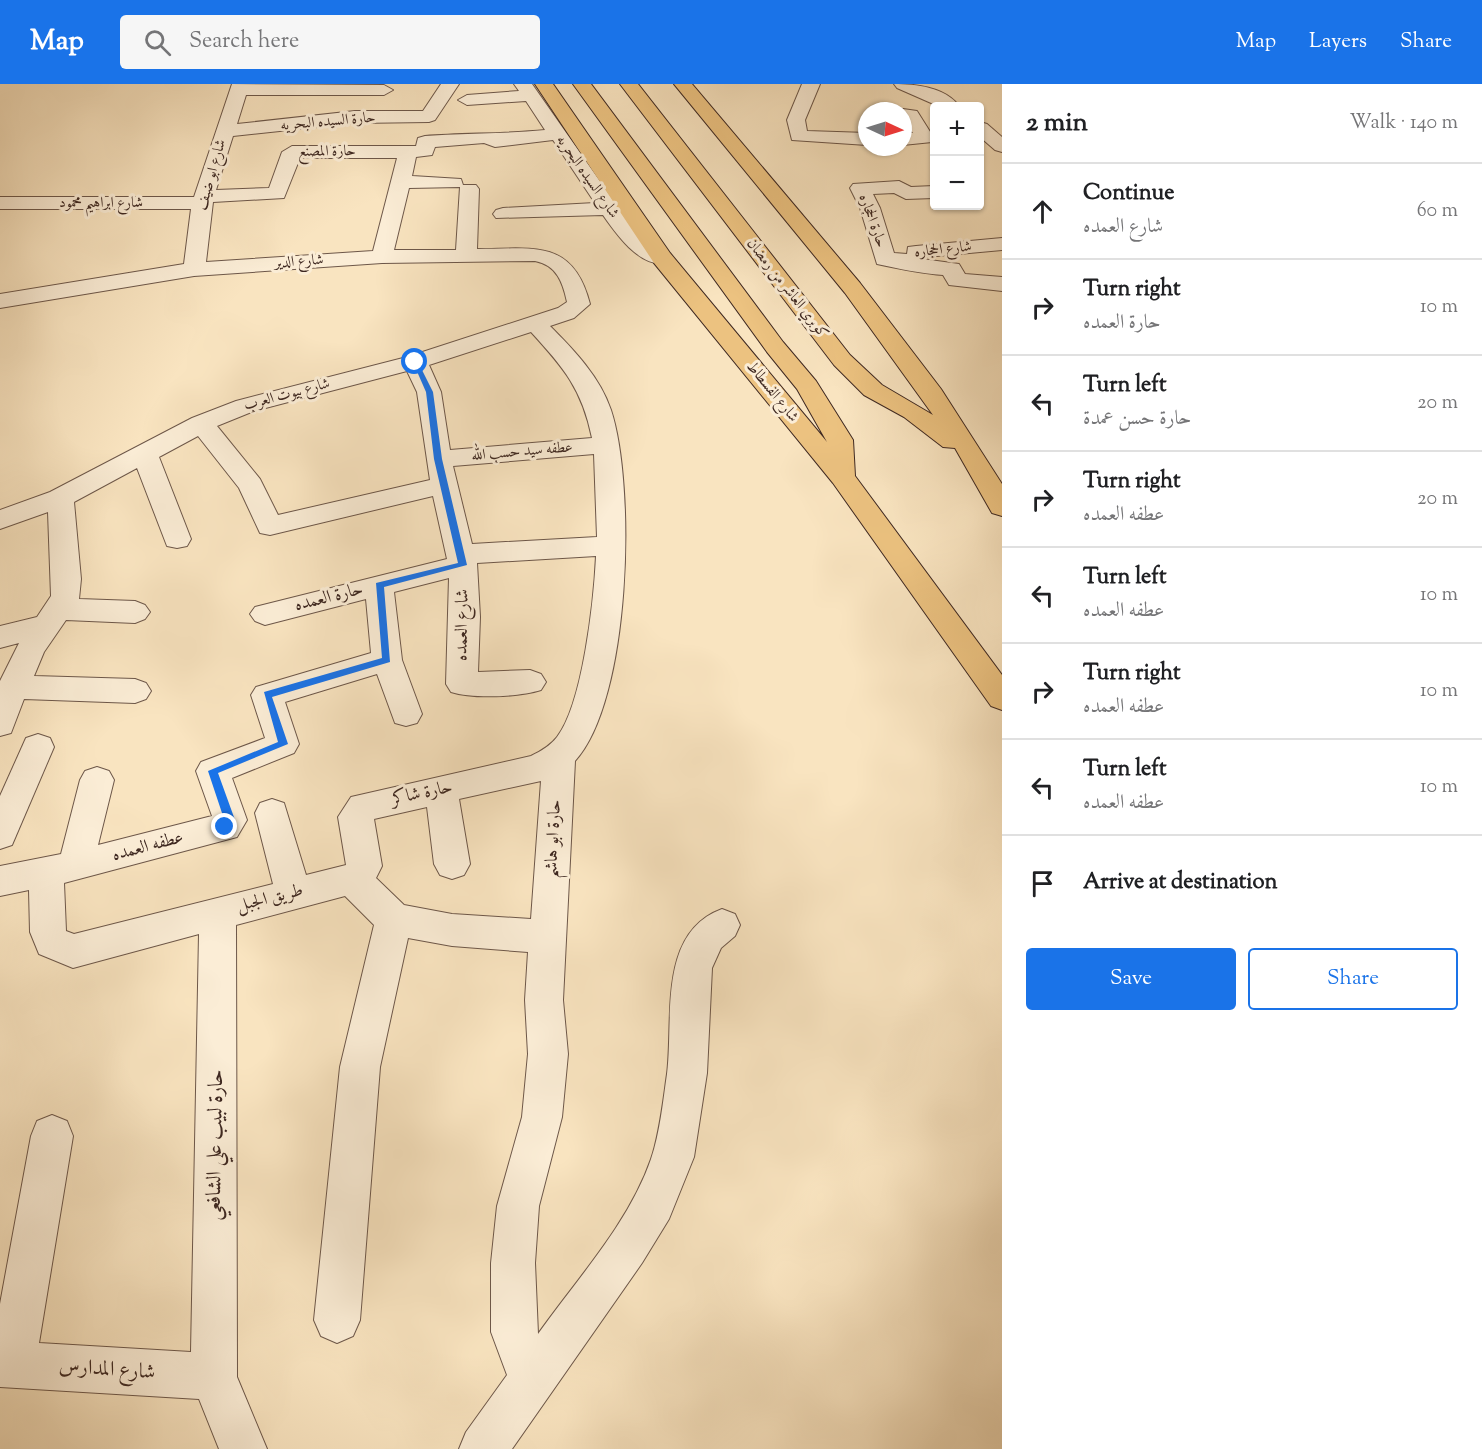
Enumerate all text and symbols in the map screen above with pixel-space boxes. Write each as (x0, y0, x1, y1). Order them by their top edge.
search box (120, 15, 540, 69)
text: Map (30, 22, 84, 62)
icon: search (141, 26, 174, 59)
text: Search here (189, 26, 299, 58)
text: Map (1236, 27, 1276, 57)
text: Layers (1309, 27, 1367, 57)
text: Share (1400, 27, 1452, 57)
north arrow (858, 102, 912, 156)
map controls (930, 102, 984, 210)
button: + (930, 102, 984, 156)
text: 2 min (1026, 105, 1088, 142)
street label: حارة السيده البحريه (280, 107, 376, 137)
text: Walk · 140 m (1349, 109, 1458, 138)
street label: شارع السيده البحريه (550, 131, 624, 223)
street label: شارع ابو ضيف (192, 137, 233, 213)
street label: حارة المصنع (298, 141, 356, 165)
button: − (930, 156, 984, 210)
text: Continue (1083, 178, 1174, 210)
street label: حارة الحجاره (853, 191, 891, 251)
street label: شارع ابراهيم محمود (59, 193, 143, 217)
icon: ahead (1026, 195, 1059, 228)
text: 60 m (1417, 197, 1458, 226)
text: شارع العمده (1083, 213, 1163, 242)
street label: كوبري العاشر من رمضان (741, 234, 833, 344)
street label: شارع الحجاره (913, 237, 973, 264)
street label: شارع الدير (272, 250, 324, 275)
text: Turn right (1083, 274, 1180, 306)
icon: right (1026, 291, 1059, 324)
text: 10 m (1420, 293, 1458, 322)
text: حارة العمده (1083, 309, 1161, 338)
route start (401, 348, 427, 374)
street label: شارع الفسطاط (740, 357, 803, 428)
text: Turn left (1083, 370, 1166, 402)
street label: شارع بيوت العرب (242, 373, 333, 418)
icon: left (1026, 387, 1059, 420)
text: 20 m (1417, 389, 1458, 418)
text: حارة حسن عمدة (1083, 405, 1191, 434)
street label: عطفه سيد حسب الله (470, 434, 573, 467)
text: Turn right (1083, 466, 1180, 498)
icon: right (1026, 483, 1059, 516)
text: 20 m (1417, 485, 1458, 514)
text: عطفه العمده (1083, 501, 1164, 530)
text: Turn left (1083, 562, 1166, 594)
street label: حارة العمده (292, 577, 366, 619)
icon: left (1026, 579, 1059, 612)
text: 10 m (1420, 581, 1458, 610)
street label: شارع العمده (449, 589, 477, 661)
text: عطفه العمده (1083, 597, 1164, 626)
text: Turn right (1083, 658, 1180, 690)
icon: right (1026, 675, 1059, 708)
text: 10 m (1420, 677, 1458, 706)
text: عطفه العمده (1083, 693, 1164, 722)
text: Turn left (1083, 754, 1166, 786)
icon: left (1026, 771, 1059, 804)
text: 10 m (1420, 773, 1458, 802)
street label: حارة شاكر (387, 775, 455, 814)
text: عطفه العمده (1083, 789, 1164, 818)
street label: حارة ابو هاشم (539, 799, 572, 879)
route end (211, 813, 237, 839)
street label: عطفه العمده (109, 825, 187, 869)
icon: arrive (1026, 867, 1059, 900)
text: Arrive at destination (1083, 867, 1278, 899)
street label: طريق الجبل (234, 878, 306, 920)
button: Save (1026, 948, 1236, 1010)
button: Share (1248, 948, 1458, 1010)
street label: حارة لبيب علي الشافعي (200, 1069, 235, 1221)
street label: شارع المدارس (58, 1352, 156, 1389)

